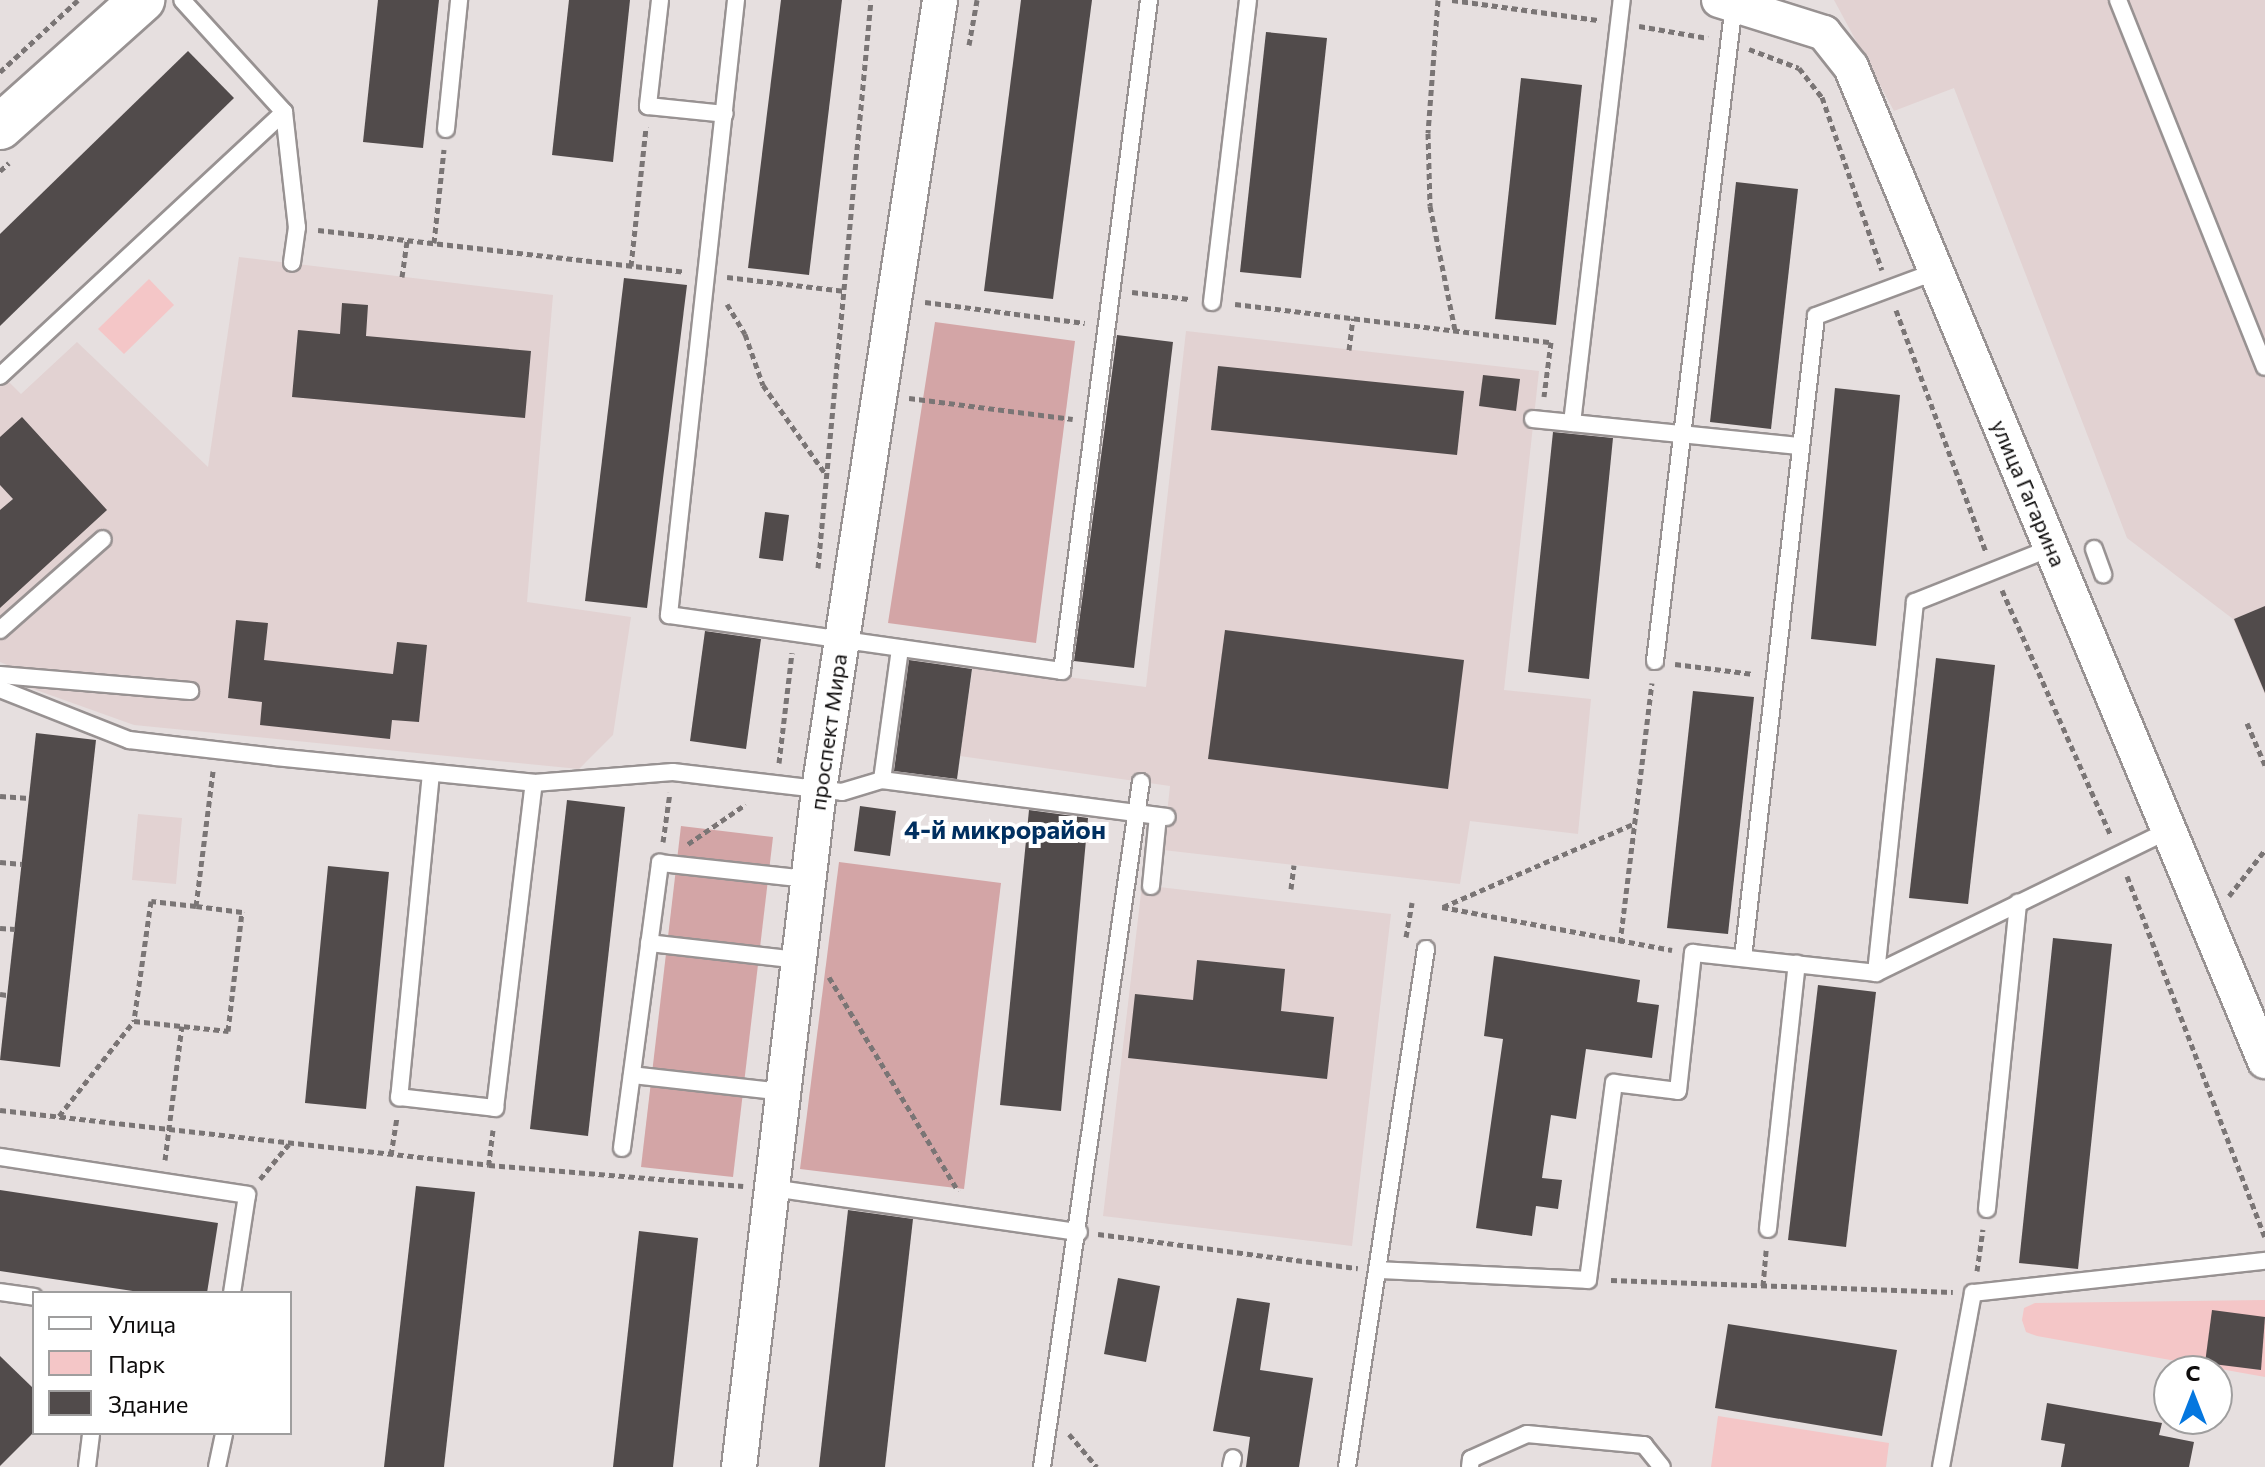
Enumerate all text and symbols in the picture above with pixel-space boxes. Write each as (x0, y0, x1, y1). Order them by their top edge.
street label: улица Гагарина (1986, 416, 2072, 570)
street label: проспект Мира (804, 652, 852, 812)
district label: 4-й микрорайон (904, 813, 1106, 845)
legend (32, 1291, 292, 1435)
text: Улица (108, 1309, 176, 1338)
text: Парк (108, 1349, 165, 1378)
north arrow (2153, 1355, 2233, 1435)
text: С (2185, 1359, 2201, 1386)
text: Здание (108, 1389, 188, 1418)

